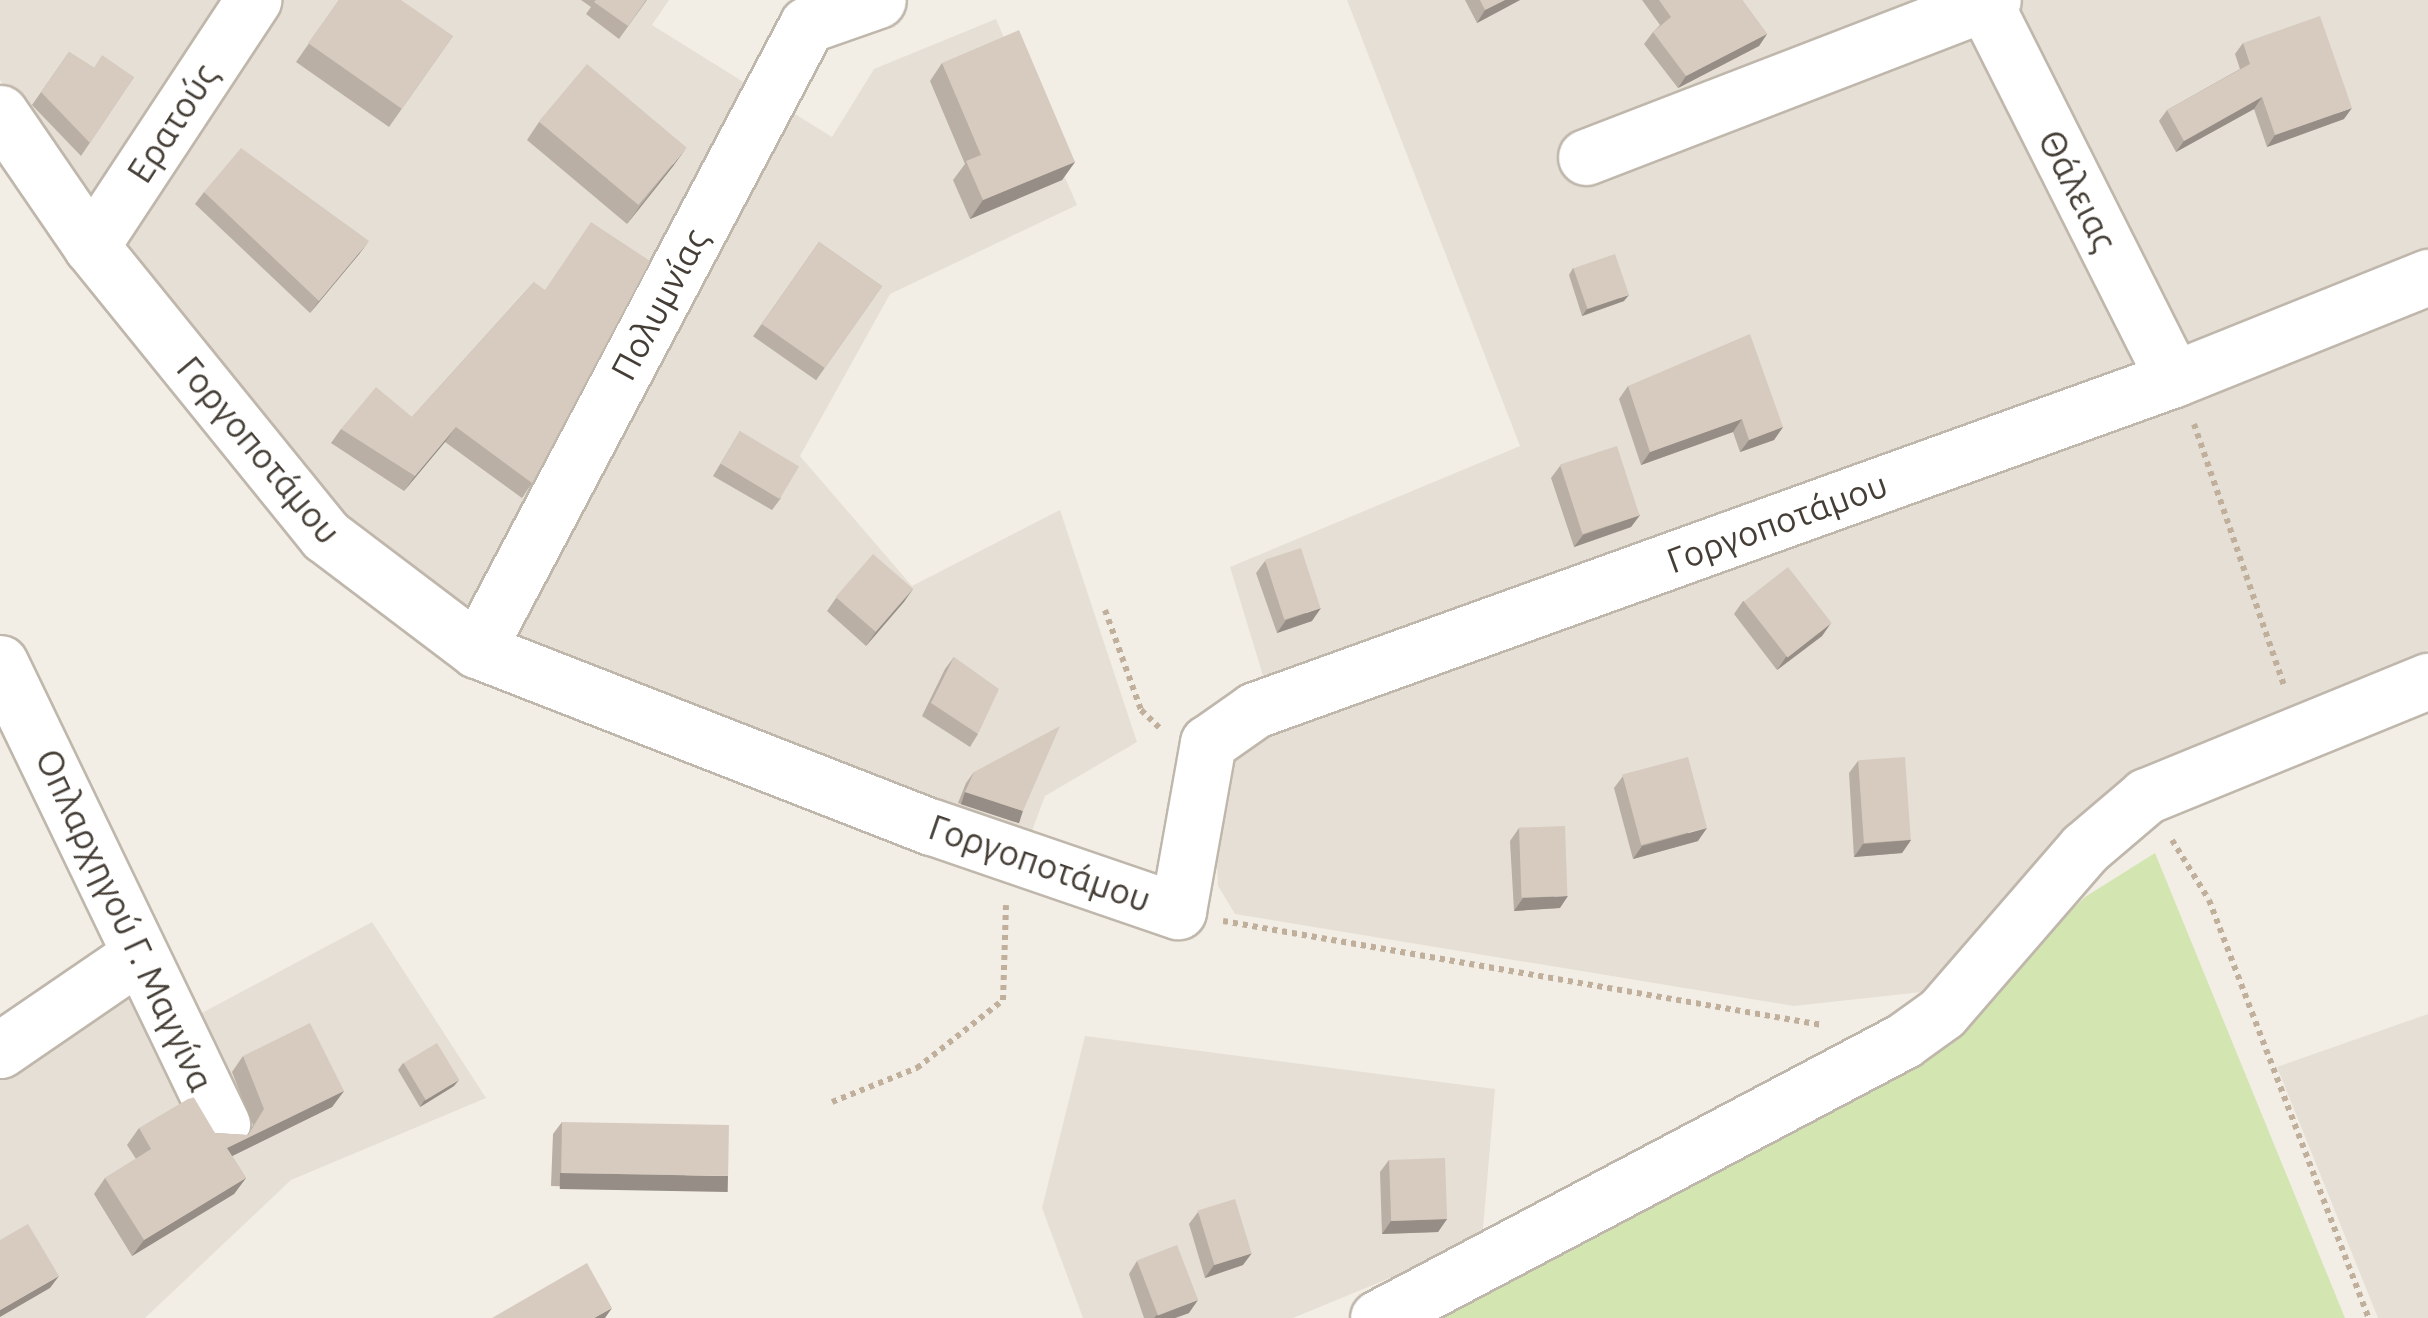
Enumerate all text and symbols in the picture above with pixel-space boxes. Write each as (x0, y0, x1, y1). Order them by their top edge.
street label: Ερατούς (118, 56, 226, 190)
street label: Θάλειας (2030, 123, 2126, 257)
street label: Πολυμνίας (602, 221, 716, 387)
street label: Γοργοποτάμου (169, 348, 349, 552)
street label: Γοργοποτάμου (1661, 463, 1893, 581)
street label: Οπλαρχηγού Γ. Μαγγίνα (27, 742, 223, 1098)
street label: Γοργοποτάμου (924, 806, 1156, 920)

